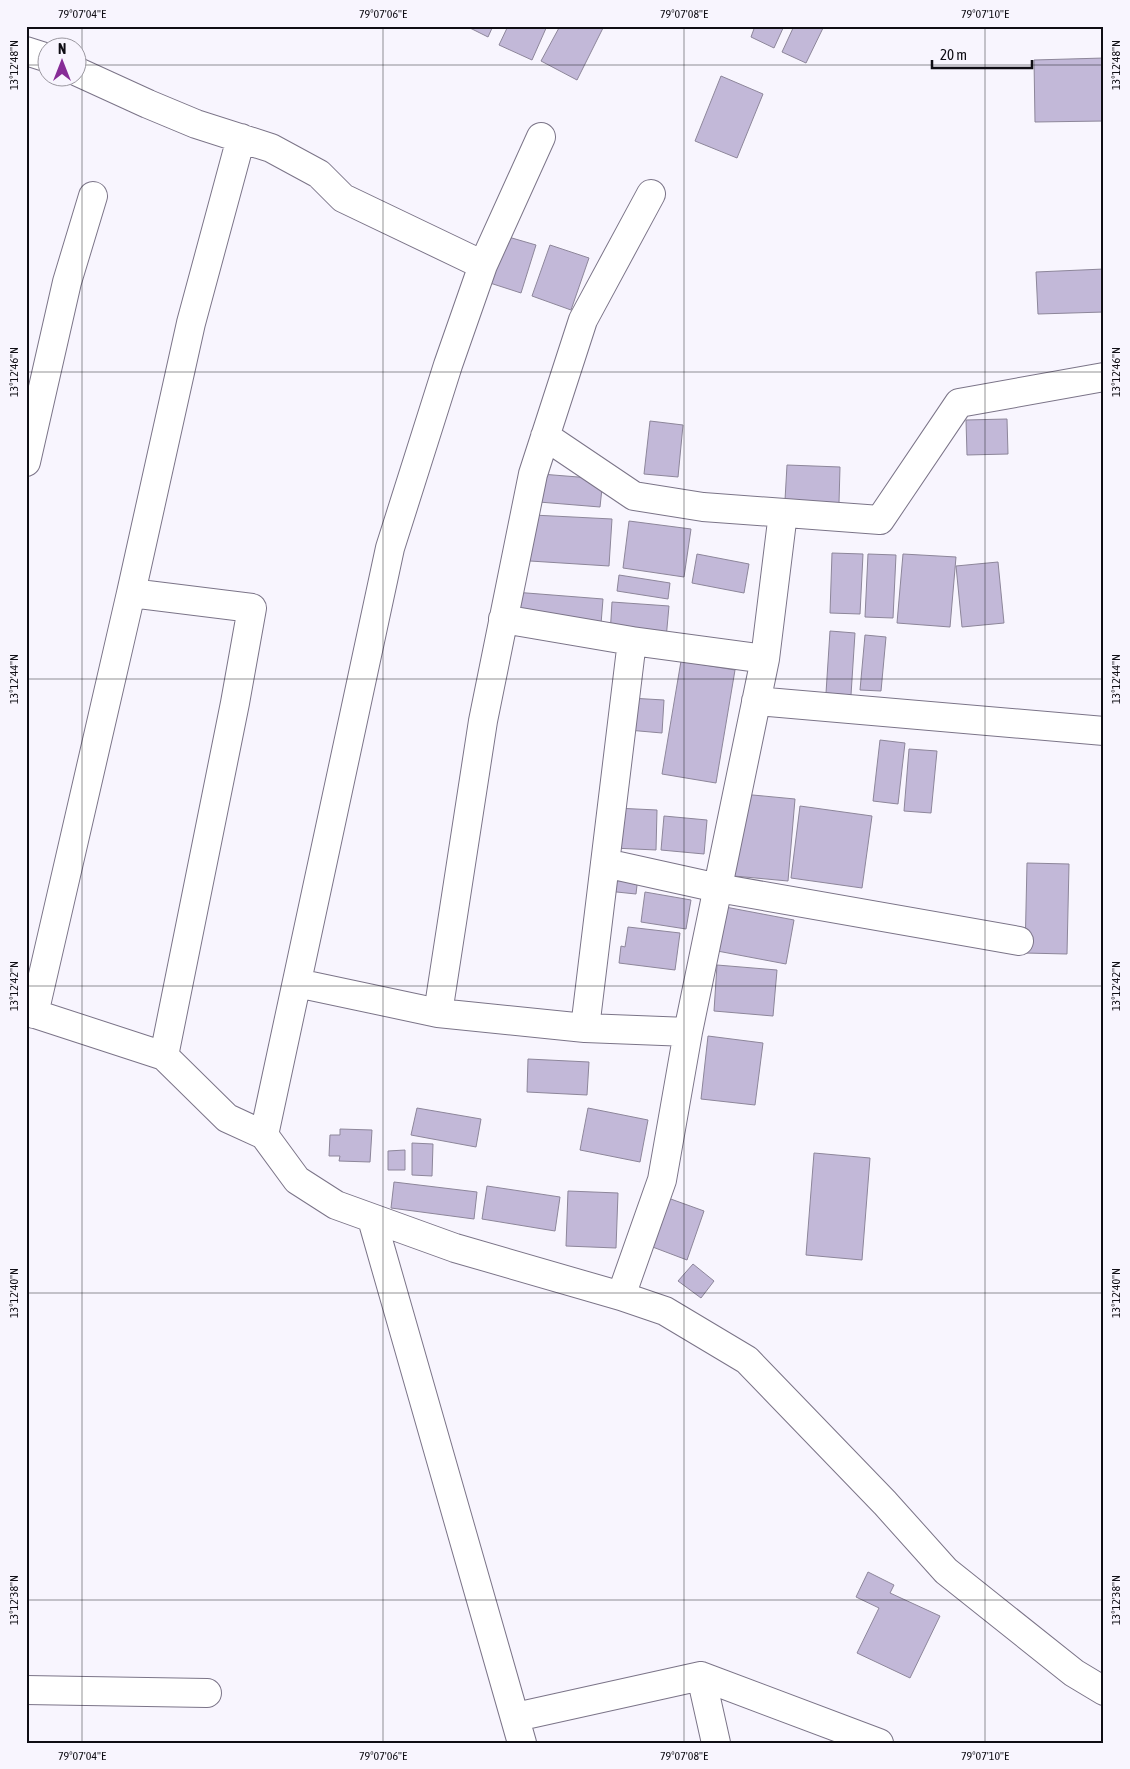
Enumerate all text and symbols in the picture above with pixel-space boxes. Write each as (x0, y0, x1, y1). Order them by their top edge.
text: 79°07'04"E (58, 7, 106, 21)
text: 79°07'06"E (359, 7, 407, 21)
text: 79°07'08"E (660, 7, 708, 21)
text: 79°07'10"E (961, 7, 1009, 21)
north arrow (38, 38, 88, 88)
scale bar (932, 38, 1032, 70)
text: 13°12'48"N (7, 40, 21, 90)
text: 13°12'48"N (1109, 40, 1123, 90)
text: N (58, 41, 66, 57)
text: 20 m (940, 46, 967, 63)
text: 13°12'46"N (7, 347, 21, 397)
text: 13°12'46"N (1109, 347, 1123, 397)
text: 13°12'44"N (7, 654, 21, 704)
text: 13°12'44"N (1109, 654, 1123, 704)
text: 13°12'42"N (7, 961, 21, 1011)
text: 13°12'42"N (1109, 961, 1123, 1011)
text: 13°12'40"N (7, 1268, 21, 1318)
text: 13°12'40"N (1109, 1268, 1123, 1318)
text: 13°12'38"N (7, 1575, 21, 1625)
text: 13°12'38"N (1109, 1575, 1123, 1625)
text: 79°07'04"E (58, 1749, 106, 1763)
text: 79°07'06"E (359, 1749, 407, 1763)
text: 79°07'08"E (660, 1749, 708, 1763)
text: 79°07'10"E (961, 1749, 1009, 1763)

